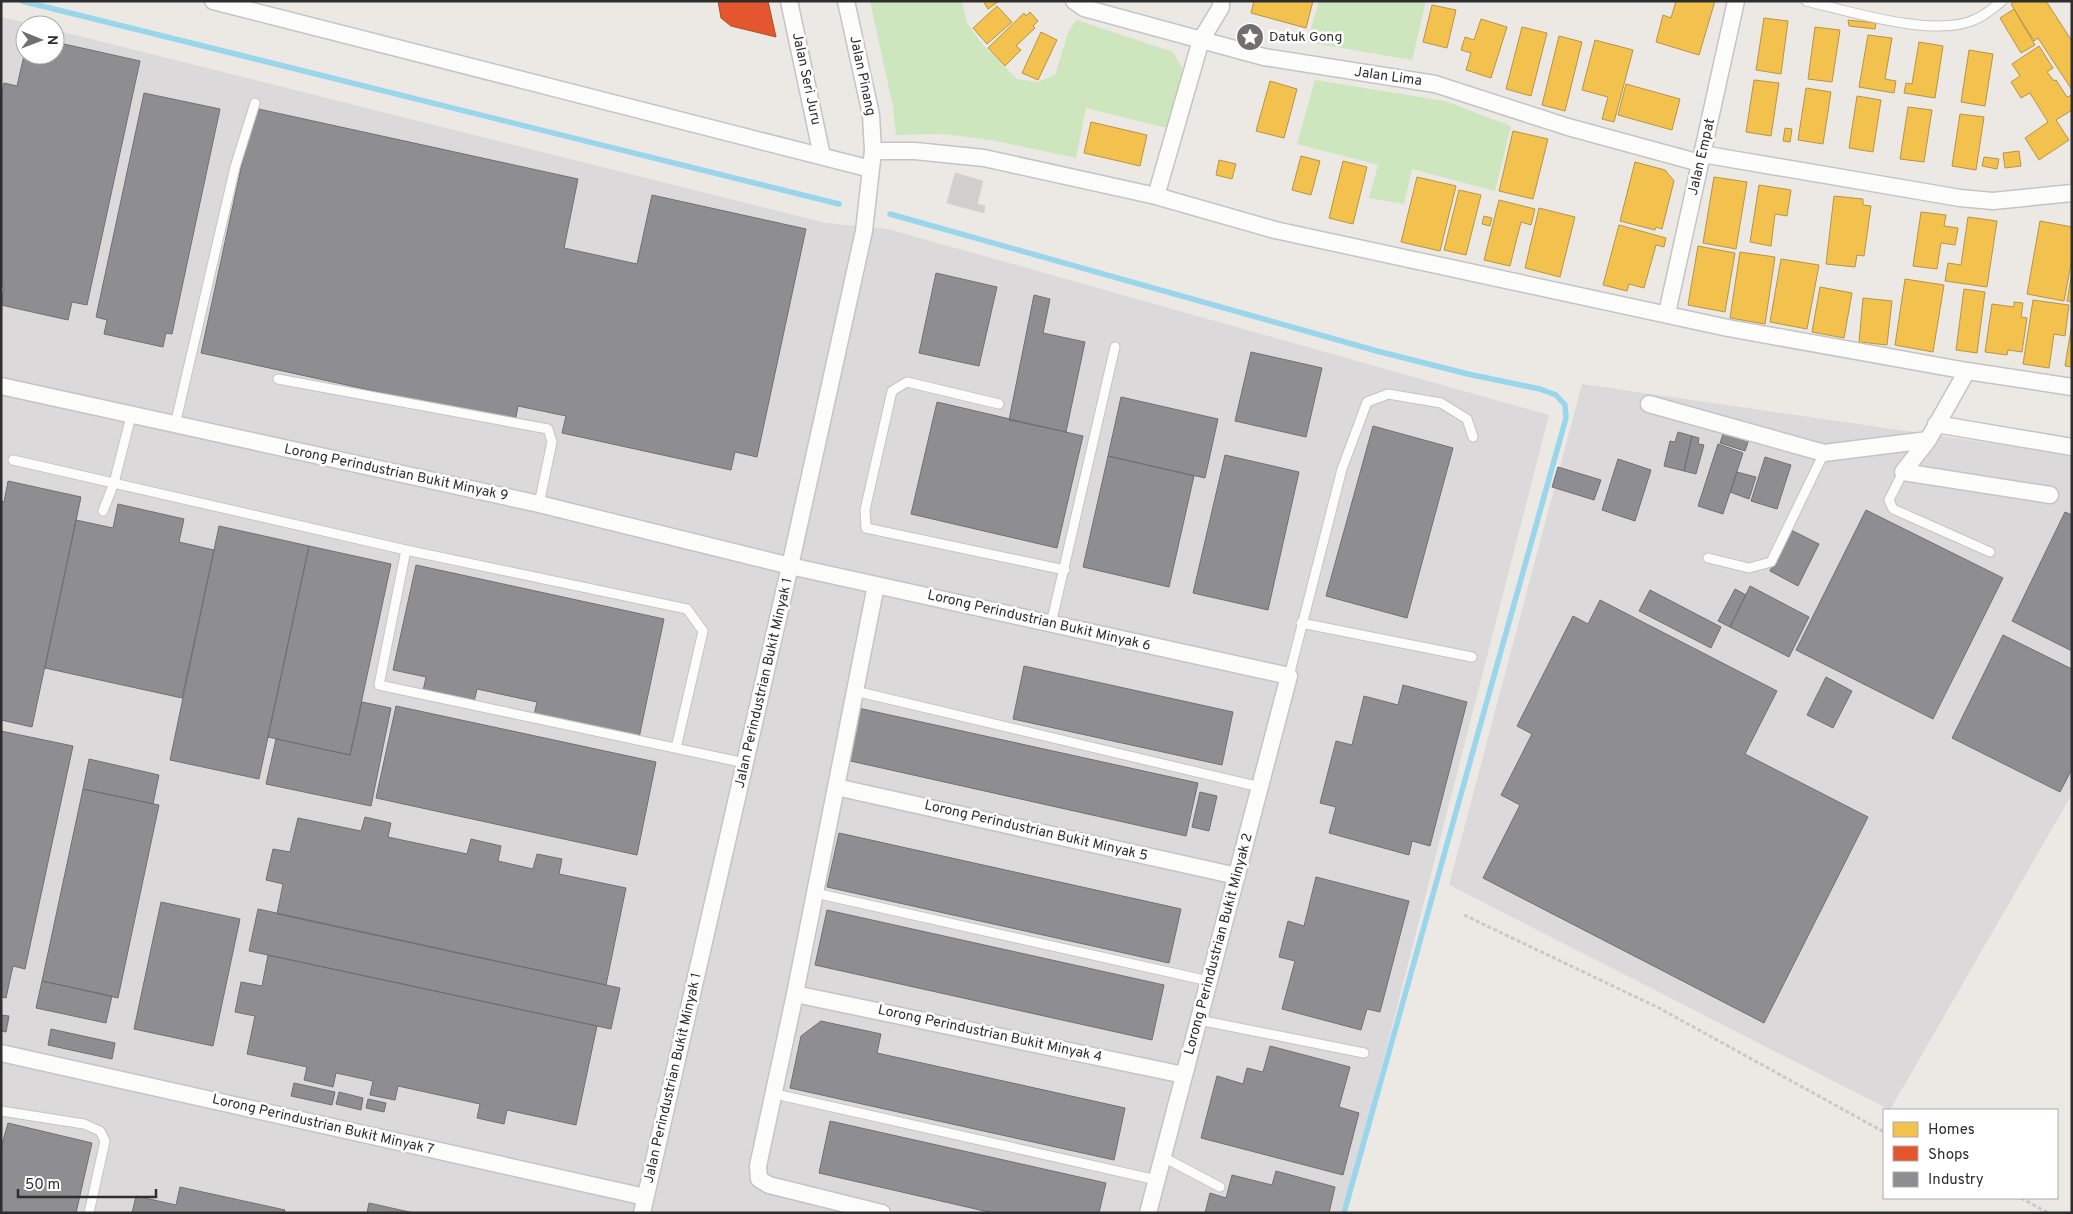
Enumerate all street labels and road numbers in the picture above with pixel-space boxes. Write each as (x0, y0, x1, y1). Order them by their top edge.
street label: Jalan Seri Juru (788, 31, 824, 127)
street label: Jalan Pinang (845, 34, 879, 118)
street label: Jalan Lima (1353, 64, 1423, 90)
street label: Jalan Empat (1685, 117, 1719, 197)
street label: Lorong Perindustrian Bukit Minyak 9 (282, 441, 510, 505)
street label: Jalan Perindustrian Bukit Minyak 1 (732, 576, 796, 790)
street label: Lorong Perindustrian Bukit Minyak 6 (926, 587, 1152, 655)
street label: Lorong Perindustrian Bukit Minyak 5 (923, 797, 1149, 865)
street label: Lorong Perindustrian Bukit Minyak 2 (1181, 831, 1257, 1057)
street label: Jalan Perindustrian Bukit Minyak 1 (641, 971, 705, 1185)
street label: Lorong Perindustrian Bukit Minyak 4 (876, 1002, 1104, 1066)
street label: Lorong Perindustrian Bukit Minyak 7 (210, 1091, 436, 1159)

